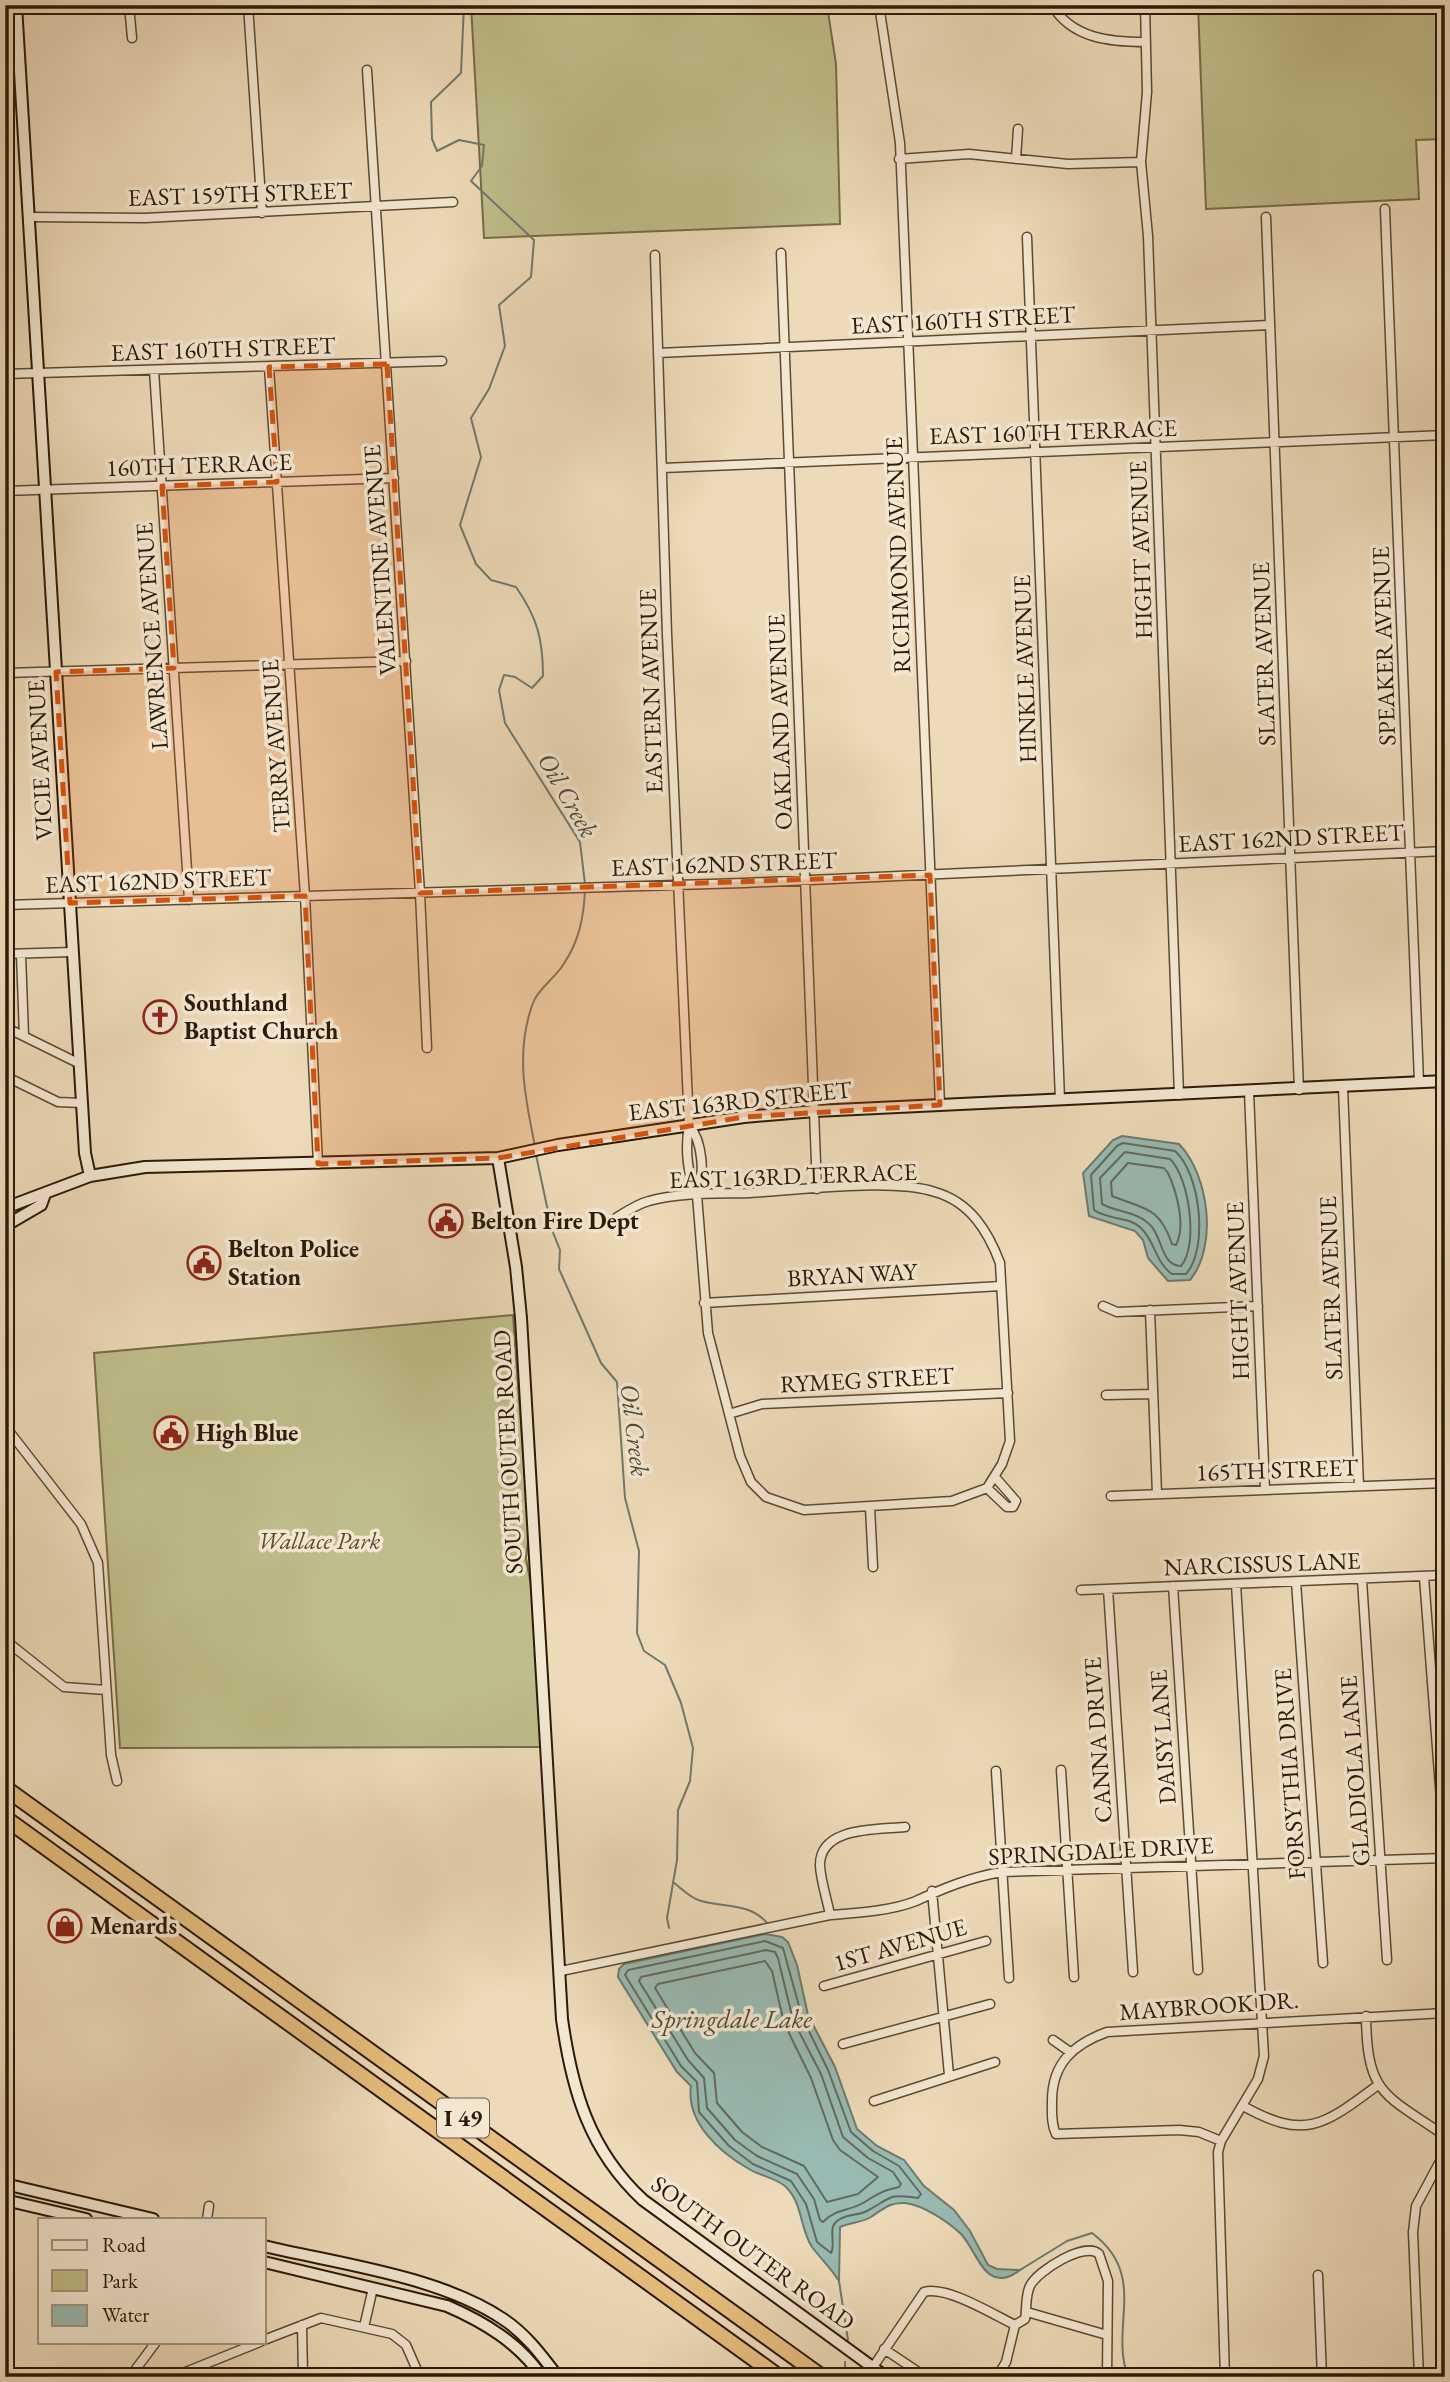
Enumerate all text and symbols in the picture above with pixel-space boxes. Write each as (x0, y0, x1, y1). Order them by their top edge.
street label: EAST 159TH STREET (127, 174, 354, 213)
street label: EAST 160TH STREET (850, 298, 1077, 341)
street label: EAST 160TH STREET (110, 329, 337, 368)
street label: EAST 160TH TERRACE (928, 412, 1178, 451)
street label: RICHMOND AVENUE (878, 436, 917, 674)
street label: VALENTINE AVENUE (356, 444, 403, 676)
street label: 160TH TERRACE (105, 446, 293, 483)
street label: HIGHT AVENUE (1122, 460, 1159, 640)
street label: LAWRENCE AVENUE (128, 522, 175, 751)
street label: SPEAKER AVENUE (1365, 546, 1402, 746)
street label: SLATER AVENUE (1245, 561, 1282, 747)
street label: HINKLE AVENUE (1006, 574, 1043, 764)
street label: EASTERN AVENUE (631, 588, 670, 794)
street label: OAKLAND AVENUE (760, 613, 799, 831)
street label: TERRY AVENUE (254, 658, 297, 834)
street label: VICIE AVENUE (20, 679, 59, 841)
water label: Oil Creek (530, 746, 606, 844)
street label: EAST 162ND STREET (1177, 816, 1406, 859)
street label: EAST 162ND STREET (610, 844, 838, 883)
street label: EAST 162ND STREET (44, 861, 272, 900)
place label: Southland Baptist Church (184, 987, 339, 1046)
church icon: Southland Baptist Church (141, 998, 179, 1036)
street label: EAST 163RD STREET (627, 1073, 854, 1128)
street label: EAST 163RD TERRACE (669, 1156, 917, 1195)
street label: SLATER AVENUE (1312, 1195, 1349, 1381)
street label: HIGHT AVENUE (1219, 1201, 1256, 1381)
public building icon: Belton Fire Dept (427, 1202, 465, 1240)
place label: Belton Fire Dept (471, 1205, 639, 1236)
place label: Belton Police Station (228, 1233, 359, 1292)
public building icon: Belton Police Station (185, 1244, 223, 1282)
street label: BRYAN WAY (786, 1256, 919, 1293)
street label: SOUTH OUTER ROAD (486, 1329, 529, 1575)
street label: RYMEG STREET (779, 1359, 956, 1400)
water label: Oil Creek (612, 1382, 658, 1478)
public building icon: High Blue (152, 1414, 190, 1452)
place label: High Blue (196, 1417, 298, 1449)
street label: 165TH STREET (1195, 1451, 1360, 1488)
park label: Wallace Park (258, 1525, 380, 1556)
street label: NARCISSUS LANE (1163, 1545, 1361, 1582)
street label: CANNA DRIVE (1076, 1656, 1119, 1824)
street label: FORSYTHIA DRIVE (1267, 1667, 1312, 1881)
street label: DAISY LANE (1142, 1669, 1183, 1806)
street label: GLADIOLA LANE (1332, 1675, 1377, 1868)
street label: SPRINGDALE DRIVE (988, 1829, 1214, 1872)
shop icon: Menards (46, 1907, 84, 1945)
place label: Menards (90, 1910, 177, 1941)
street label: 1ST AVENUE (830, 1911, 970, 1978)
street label: MAYBROOK DR. (1118, 1984, 1300, 2027)
water label: Springdale Lake (651, 2002, 813, 2036)
road number: I 49 (437, 2098, 489, 2138)
street label: SOUTH OUTER ROAD (645, 2168, 861, 2337)
legend (38, 2218, 266, 2344)
text: Road (102, 2231, 146, 2258)
text: Park (102, 2267, 139, 2294)
text: Water (102, 2301, 149, 2328)

